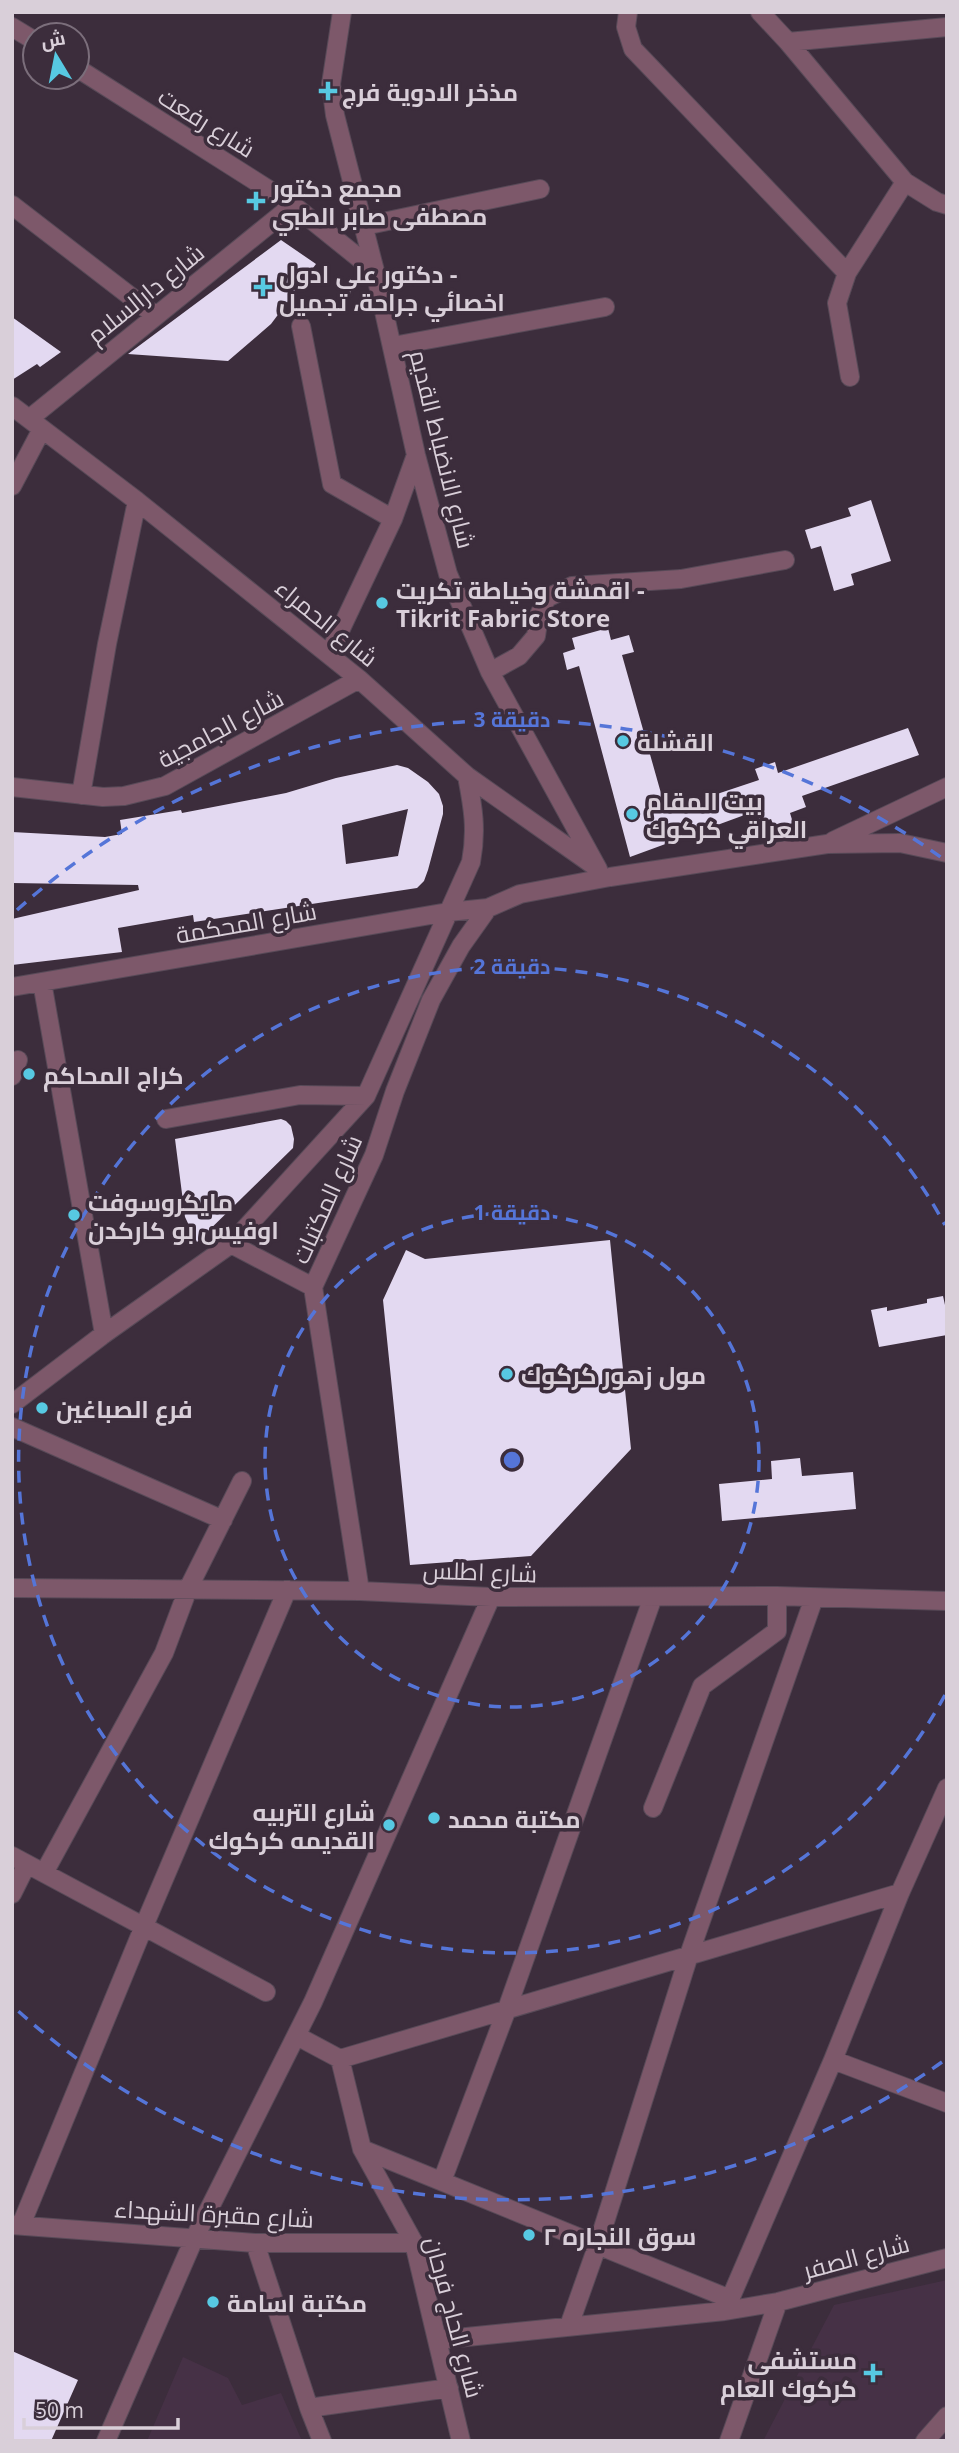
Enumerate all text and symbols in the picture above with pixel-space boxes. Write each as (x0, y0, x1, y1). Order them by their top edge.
north arrow (21, 21, 91, 91)
text: ش (39, 24, 67, 54)
place label: مذخر الادوية فرج (342, 75, 518, 109)
street label: شارع رفعت (152, 79, 262, 166)
marker: مذخر الادوية فرج (320, 83, 336, 99)
place label: مجمع دكتور مصطفى صابر الطبي (271, 171, 487, 236)
marker: مجمع دكتور مصطفى صابر الطبي (246, 191, 266, 211)
street label: شارع دارالسلام (79, 236, 211, 351)
place label: دكتور علي ادول - اخصائي جراحة، تجميل (279, 257, 505, 322)
marker: دكتور علي ادول - اخصائي جراحة، تجميل (253, 277, 273, 297)
street label: شارع الانضباط القديم (401, 346, 484, 552)
street label: شارع الحمراء (268, 570, 385, 674)
place label: اقمشة وخياطة تكريت - Tikrit Fabric Store (396, 573, 645, 634)
marker: اقمشة وخياطة تكريت - Tikrit Fabric Store (374, 595, 390, 611)
street label: شارع الجامجية (151, 681, 289, 776)
text: 3 دقيقة (474, 705, 550, 733)
place label: القشلة (637, 725, 714, 758)
marker: القشلة (615, 733, 631, 749)
place label: بيت المقام العراقي كركوك (646, 784, 807, 849)
marker: بيت المقام العراقي كركوك (624, 806, 640, 822)
street label: شارع المحكمة (173, 893, 319, 952)
text: 2 دقيقة (474, 952, 550, 980)
place label: كراج المحاكم (43, 1058, 184, 1092)
marker: كراج المحاكم (21, 1066, 37, 1082)
street label: شارع المكتبات (283, 1129, 370, 1269)
place label: مايكروسوفت اوفيس بو كاركدن (88, 1185, 279, 1246)
text: 1 دقيقة (474, 1198, 550, 1226)
marker: مايكروسوفت اوفيس بو كاركدن (66, 1207, 82, 1223)
place label: مول زهور كركوك (521, 1358, 706, 1391)
marker: مول زهور كركوك (499, 1366, 515, 1382)
place label: فرع الصباغين (56, 1392, 193, 1426)
marker: فرع الصباغين (34, 1400, 50, 1416)
centre of rings (500, 1448, 524, 1472)
street label: شارع اطلس (422, 1553, 538, 1590)
place label: شارع التربيه القديمه كركوك (209, 1795, 375, 1856)
place label: مكتبة محمد (448, 1802, 581, 1835)
marker: مكتبة محمد (426, 1810, 442, 1826)
marker: شارع التربيه القديمه كركوك (381, 1817, 397, 1833)
street label: شارع مقبرة الشهداء (113, 2191, 315, 2236)
place label: سوق النجاره ٢ (543, 2219, 696, 2252)
street label: شارع الصفر (797, 2226, 913, 2288)
marker: سوق النجاره ٢ (521, 2227, 537, 2243)
street label: شارع الحاج فرحان (417, 2233, 492, 2402)
place label: مكتبة اسامة (227, 2286, 367, 2319)
marker: مكتبة اسامة (205, 2294, 221, 2310)
place label: مستشفى كركوك العام (720, 2343, 857, 2405)
marker: مستشفى كركوك العام (863, 2363, 883, 2383)
scale bar (24, 2386, 178, 2430)
text: 50 m (35, 2396, 84, 2424)

